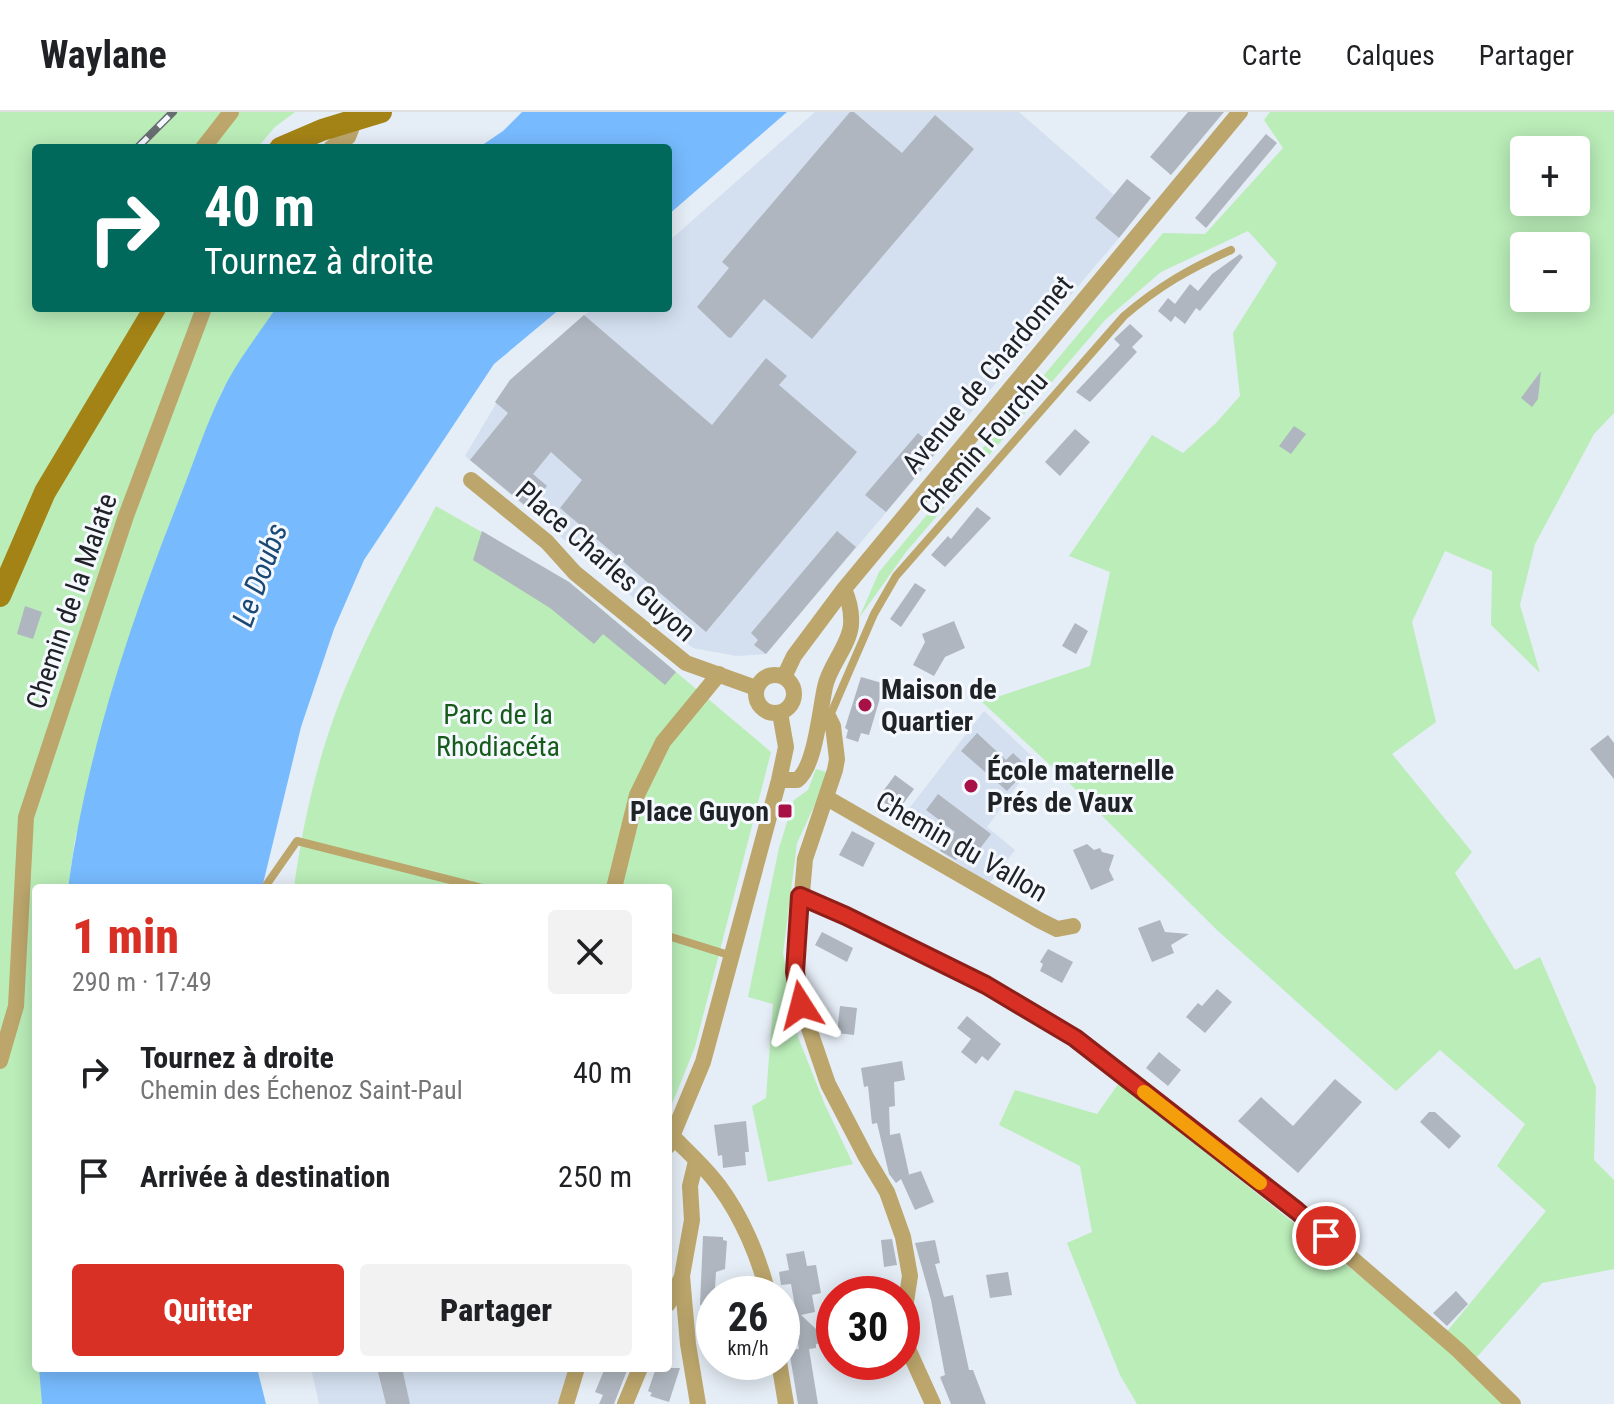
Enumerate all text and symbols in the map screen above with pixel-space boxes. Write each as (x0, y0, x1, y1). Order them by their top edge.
text: Waylane (40, 33, 167, 77)
text: Carte (1242, 39, 1302, 72)
text: Calques (1346, 39, 1435, 72)
text: Partager (1479, 39, 1574, 72)
map controls (1510, 136, 1590, 312)
button: + (1510, 136, 1590, 216)
text: 40 m (204, 174, 315, 240)
icon: right (72, 176, 176, 280)
button: − (1510, 232, 1590, 312)
text: Tournez à droite (204, 241, 434, 283)
street label: Avenue de Chardonnet (895, 269, 1080, 480)
street label: Chemin Fourchu (912, 365, 1055, 522)
street label: Place Charles Guyon (509, 474, 702, 648)
street label: Chemin de la Malate (19, 489, 124, 713)
water label: Le Doubs (225, 518, 294, 631)
place label: Maison de Quartier (881, 673, 997, 738)
marker: Maison de Quartier (856, 696, 874, 714)
park label: Parc de la Rhodiacéta (436, 698, 560, 763)
place label: École maternelle Prés de Vaux (987, 754, 1174, 819)
marker: École maternelle Prés de Vaux (962, 777, 980, 795)
street label: Chemin du Vallon (870, 784, 1053, 909)
place label: Place Guyon (630, 795, 769, 828)
marker: Place Guyon (776, 802, 794, 820)
text: 1 min (72, 908, 179, 965)
button: close (548, 910, 632, 994)
position arrow (759, 963, 843, 1047)
text: 290 m · 17:49 (72, 967, 212, 997)
text: Tournez à droite (140, 1040, 334, 1075)
icon: right (72, 1050, 116, 1094)
text: 40 m (573, 1055, 632, 1090)
text: Chemin des Échenoz Saint-Paul (140, 1075, 463, 1105)
icon: arrive (72, 1154, 116, 1198)
text: Arrivée à destination (140, 1159, 390, 1194)
text: 250 m (558, 1159, 632, 1194)
pin (1292, 1202, 1360, 1270)
icon: arrive (1304, 1214, 1348, 1258)
button: Quitter (72, 1264, 344, 1356)
button: Partager (360, 1264, 632, 1356)
speed limit sign: 30 (816, 1276, 920, 1380)
text: 26 (728, 1294, 768, 1341)
text: km/h (727, 1336, 769, 1360)

